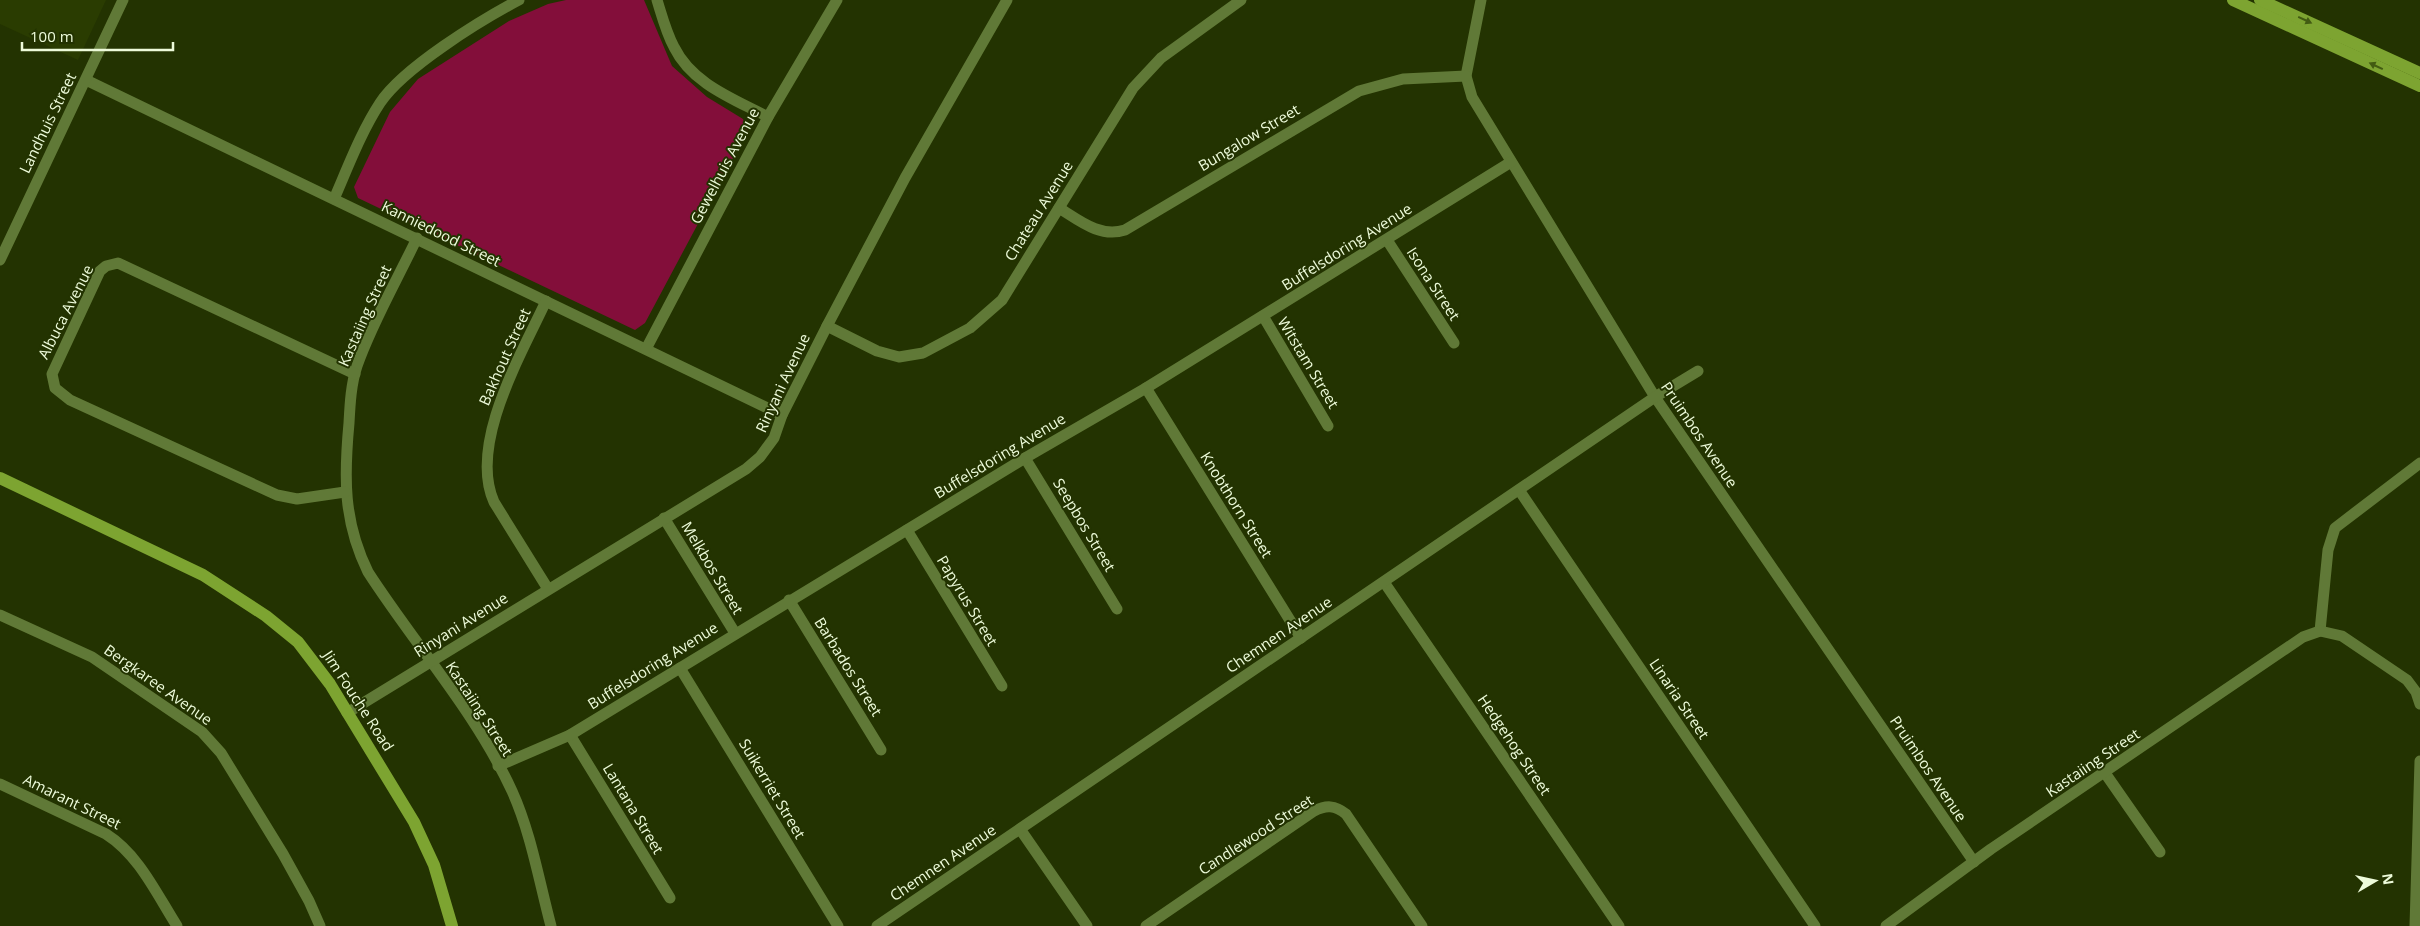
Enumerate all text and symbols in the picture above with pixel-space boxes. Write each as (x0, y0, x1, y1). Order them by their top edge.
one-way arrow (2298, 17, 2312, 25)
scale bar (22, 20, 174, 52)
text: 100 m (30, 26, 74, 46)
one-way arrow (2369, 62, 2383, 70)
street label: Landhuis Street (14, 69, 80, 176)
street label: Bungalow Street (1194, 99, 1303, 175)
street label: Gewelhuis Avenue (685, 104, 763, 227)
street label: Chateau Avenue (999, 157, 1077, 264)
street label: Kanniedood Street (378, 196, 504, 271)
street label: Buffelsdoring Avenue (1278, 198, 1415, 294)
street label: Isona Street (1403, 243, 1465, 324)
street label: Albuca Avenue (33, 261, 97, 362)
street label: Kastaiing Street (333, 262, 395, 369)
street label: Bakhout Street (474, 305, 534, 408)
street label: Witstam Street (1274, 313, 1344, 412)
street label: Rinyani Avenue (750, 330, 814, 435)
street label: Pruimbos Avenue (1657, 378, 1743, 491)
street label: Buffelsdoring Avenue (930, 408, 1069, 502)
street label: Knobthorn Street (1196, 448, 1277, 561)
street label: Seepbos Street (1049, 474, 1121, 575)
street label: Melkbos Street (677, 517, 748, 618)
street label: Papyrus Street (933, 551, 1003, 649)
street label: Rinyani Avenue (410, 587, 511, 661)
street label: Chemnen Avenue (1221, 591, 1335, 677)
street label: Barbados Street (810, 613, 887, 720)
street label: Buffelsdoring Avenue (584, 617, 721, 713)
street label: Bergkaree Avenue (101, 639, 217, 729)
street label: Jim Fouche Road (318, 645, 399, 755)
street label: Linaria Street (1645, 654, 1714, 743)
street label: Kastaiing Street (442, 657, 518, 760)
street label: Hedgehog Street (1474, 690, 1556, 799)
street label: Pruimbos Avenue (1886, 712, 1972, 825)
street label: Kastaiing Street (2042, 723, 2143, 801)
street label: Suikerriet Street (735, 735, 811, 842)
street label: Lantana Street (599, 759, 669, 858)
street label: Amarant Street (20, 769, 125, 833)
street label: Candlewood Street (1194, 790, 1317, 879)
street label: Chemnen Avenue (885, 819, 999, 905)
north arrow (2350, 856, 2400, 906)
text: N (2378, 872, 2399, 886)

